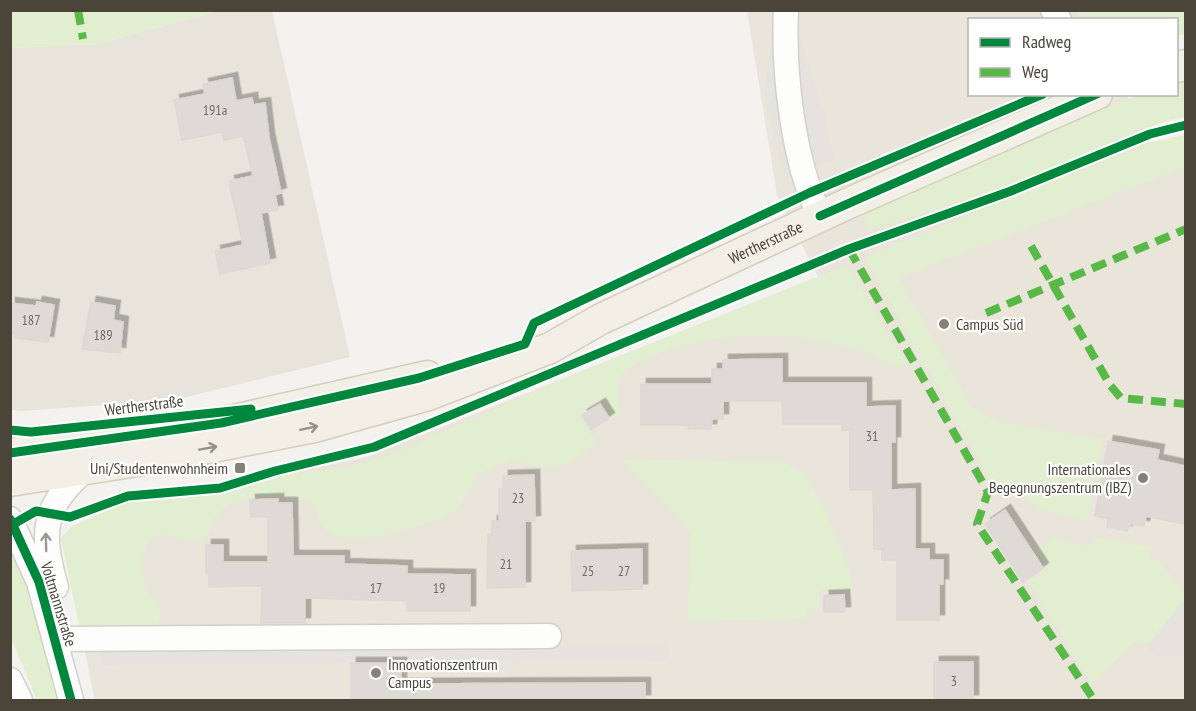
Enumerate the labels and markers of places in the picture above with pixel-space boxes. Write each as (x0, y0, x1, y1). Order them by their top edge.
place label: Campus Süd (956, 314, 1023, 334)
marker: Campus Süd (937, 317, 951, 331)
place label: Uni/Studentenwohnheim (90, 458, 228, 478)
place label: Internationales Begegnungszentrum (IBZ) (989, 459, 1131, 497)
marker: Uni/Studentenwohnheim (233, 461, 247, 475)
marker: Internationales Begegnungszentrum (IBZ) (1136, 471, 1150, 485)
place label: Innovationszentrum Campus (388, 654, 498, 692)
marker: Innovationszentrum Campus (369, 666, 383, 680)

